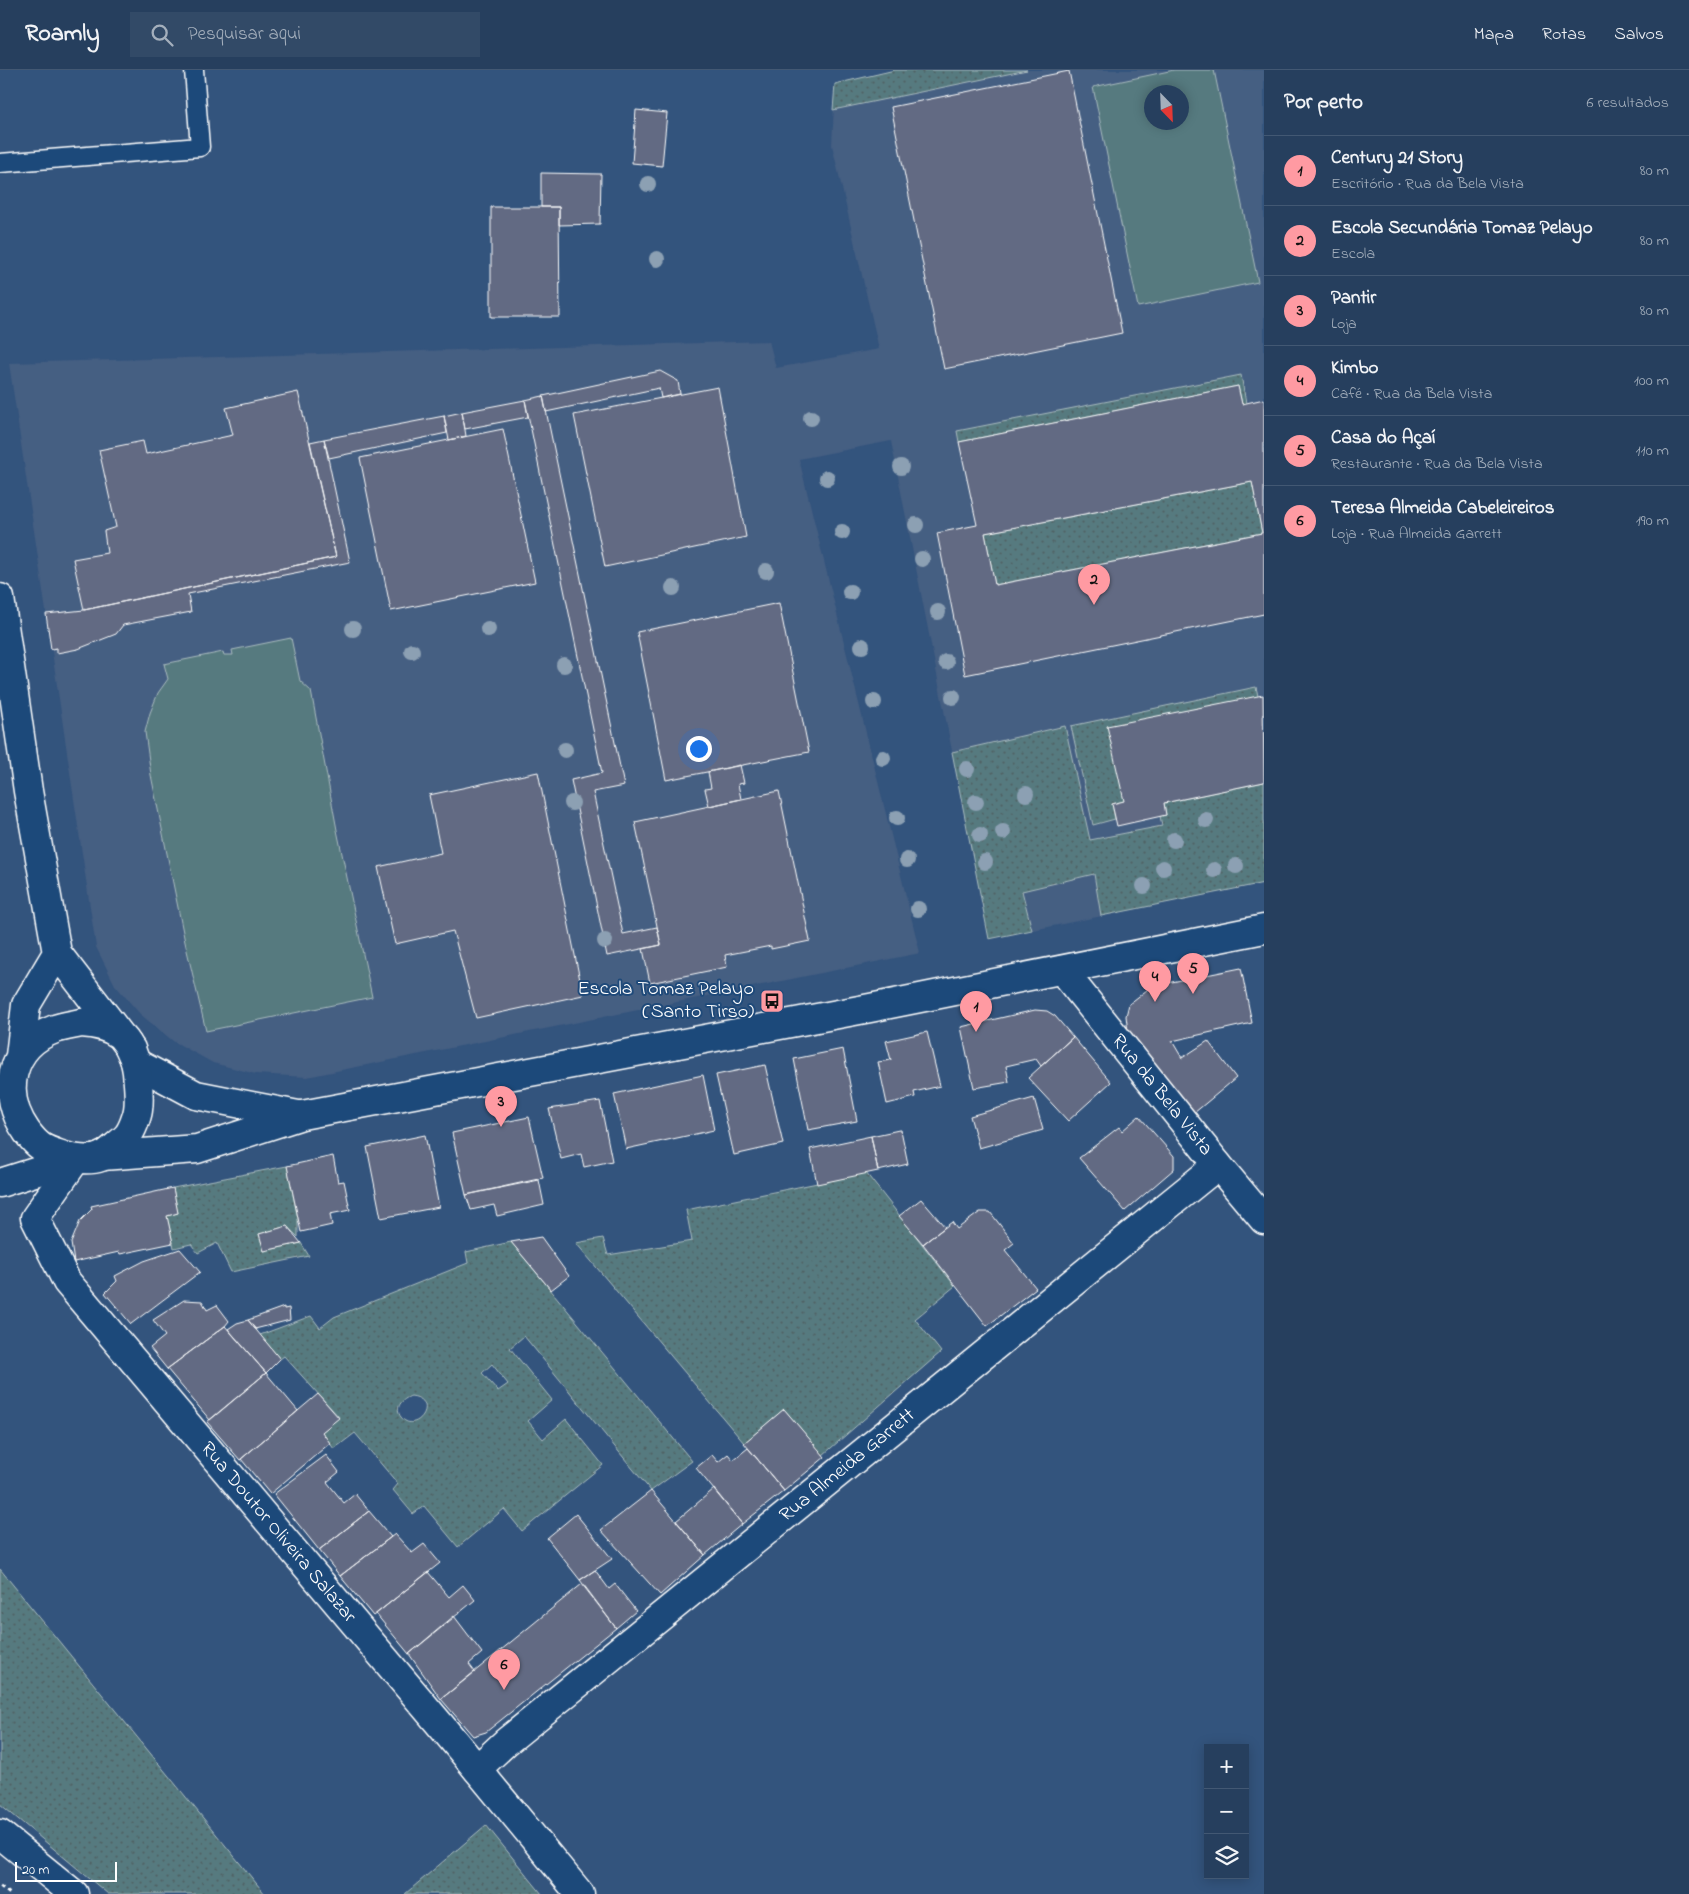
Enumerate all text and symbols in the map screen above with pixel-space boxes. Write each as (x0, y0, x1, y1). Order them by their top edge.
search box (130, 12, 480, 57)
text: Roamly (25, 17, 100, 52)
icon: search (148, 21, 176, 49)
text: Pesquisar aqui (188, 21, 301, 48)
text: Mapa (1474, 22, 1514, 48)
text: Rotas (1542, 22, 1586, 48)
text: Salvos (1614, 22, 1664, 48)
north arrow (1144, 85, 1189, 130)
text: Por perto (1284, 88, 1363, 118)
text: 6 resultados (1586, 91, 1669, 115)
text: Century 21 Story (1331, 145, 1463, 172)
text: 1 (1297, 159, 1303, 183)
text: 80 m (1640, 159, 1669, 183)
text: Escritório · Rua da Bela Vista (1331, 172, 1524, 196)
text: Escola Secundária Tomaz Pelayo (1331, 215, 1593, 242)
text: 2 (1296, 229, 1304, 253)
text: 80 m (1640, 229, 1669, 253)
text: Escola (1331, 242, 1375, 266)
text: Pantir (1331, 285, 1376, 312)
text: 3 (1297, 299, 1303, 323)
text: 80 m (1640, 299, 1669, 323)
text: Loja (1331, 312, 1357, 336)
text: Kimbo (1331, 355, 1378, 382)
text: 4 (1297, 369, 1303, 393)
text: 100 m (1634, 369, 1669, 393)
text: Café · Rua da Bela Vista (1331, 382, 1492, 406)
text: Casa do Açaí (1331, 425, 1436, 452)
text: 5 (1295, 439, 1305, 463)
text: 110 m (1635, 439, 1669, 463)
text: Restaurante · Rua da Bela Vista (1331, 452, 1543, 476)
text: Teresa Almeida Cabeleireiros (1331, 495, 1554, 522)
text: 6 (1296, 509, 1304, 533)
text: 190 m (1636, 509, 1669, 533)
text: Loja · Rua Almeida Garrett (1331, 522, 1502, 546)
pin: 2 (1078, 564, 1110, 605)
your location (686, 736, 712, 762)
pin: 5 (1177, 953, 1209, 994)
pin: 4 (1139, 961, 1171, 1002)
place label: Escola Tomaz Pelayo (Santo Tirso) (577, 975, 754, 1027)
bus stop icon: Escola Tomaz Pelayo (Santo Tirso) (759, 988, 785, 1014)
pin: 1 (960, 991, 992, 1032)
street label: Rua da Bela Vista (1104, 1028, 1220, 1162)
pin: 3 (485, 1086, 517, 1127)
street label: Rua Almeida Garrett (773, 1401, 922, 1529)
street label: Rua Doutor Oliveira Salazar (193, 1435, 364, 1630)
pin: 6 (488, 1649, 520, 1690)
map controls (1204, 1744, 1249, 1879)
button: + (1204, 1744, 1249, 1789)
button: − (1204, 1789, 1249, 1834)
button: layers (1204, 1834, 1249, 1879)
scale bar (15, 1859, 118, 1882)
text: 20 m (22, 1860, 49, 1881)

